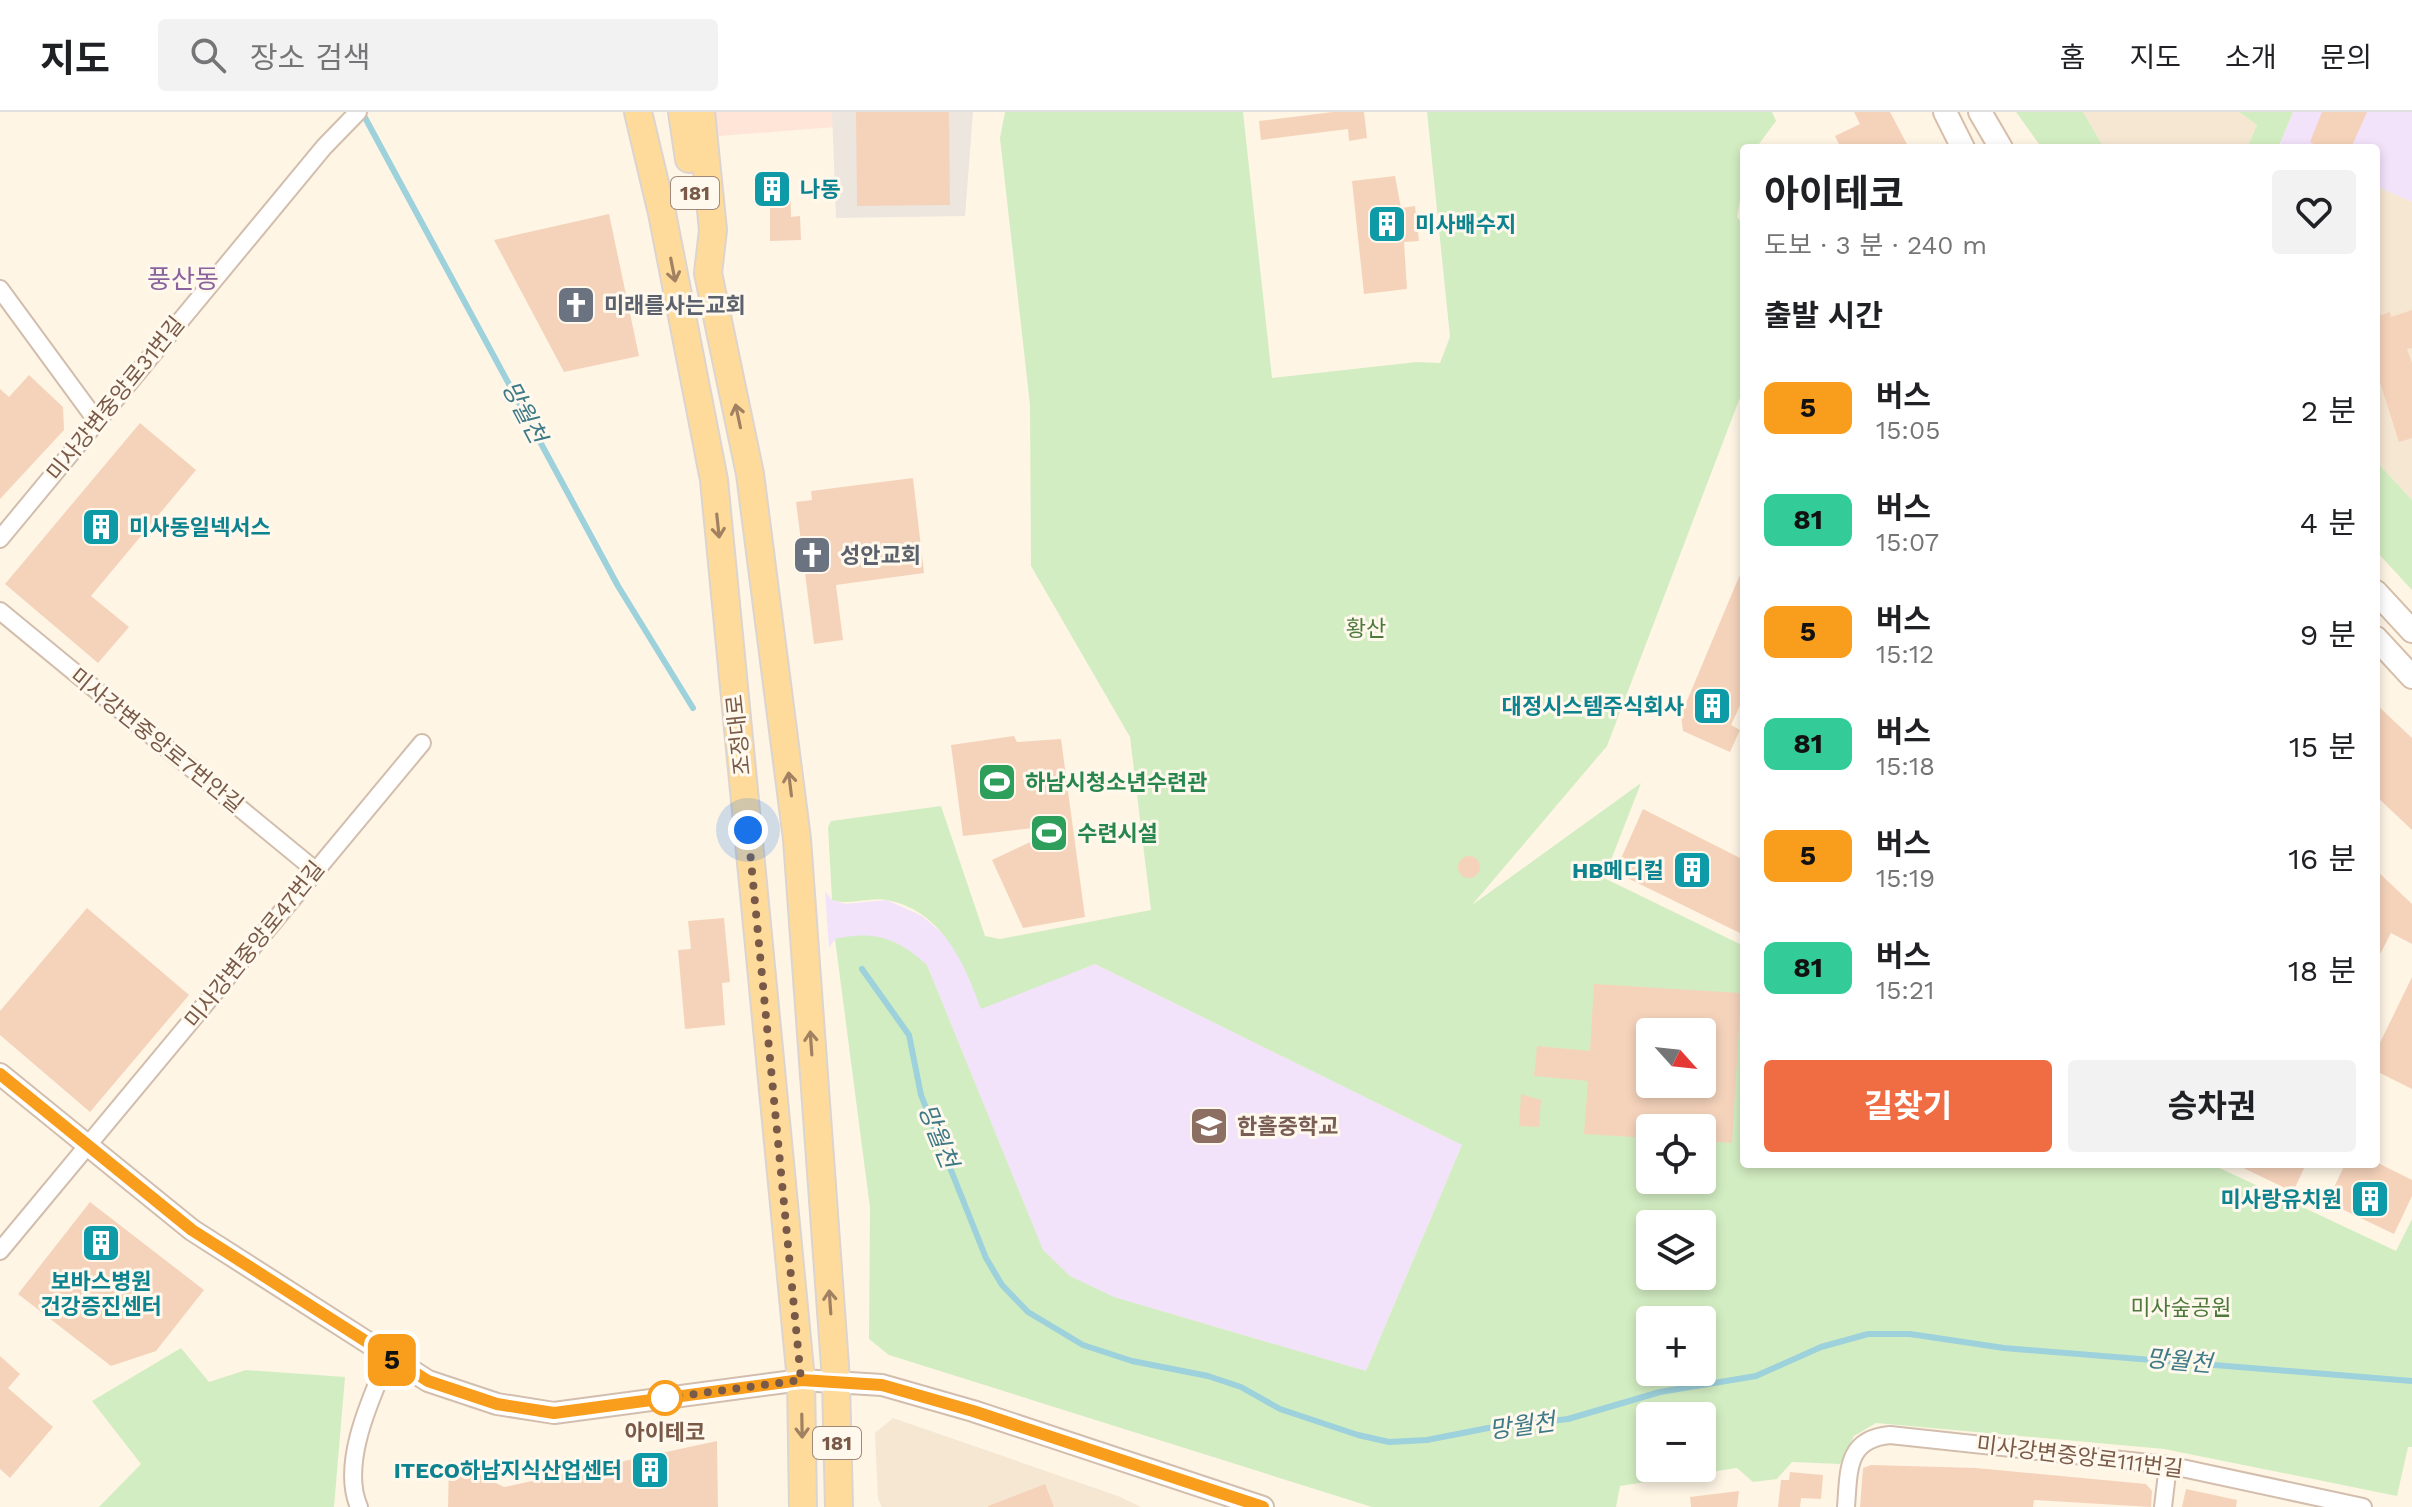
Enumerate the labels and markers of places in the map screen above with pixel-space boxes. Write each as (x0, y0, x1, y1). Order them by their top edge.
building icon: 나동 (751, 168, 793, 210)
place label: 나동 (800, 177, 840, 202)
building icon: 미사배수지 (1366, 203, 1408, 245)
place label: 미사배수지 (1415, 212, 1516, 237)
church icon: 미래를사는교회 (555, 284, 597, 326)
place label: 미래를사는교회 (604, 293, 746, 318)
building icon: 미사동일넥서스 (80, 506, 122, 548)
place label: 미사동일넥서스 (129, 515, 271, 540)
church icon: 성안교회 (791, 534, 833, 576)
place label: 성안교회 (840, 543, 921, 568)
building icon: 대정시스템주식회사 (1691, 685, 1733, 727)
place label: 대정시스템주식회사 (1502, 694, 1684, 719)
sports icon: 하남시청소년수련관 (976, 761, 1018, 803)
place label: 하남시청소년수련관 (1025, 770, 1207, 795)
sports icon: 수련시설 (1028, 812, 1070, 854)
place label: 수련시설 (1077, 821, 1158, 846)
building icon: HB메디컬 (1671, 849, 1713, 891)
place label: HB메디컬 (1572, 858, 1664, 883)
school or university icon: 한홀중학교 (1188, 1105, 1230, 1147)
place label: 한홀중학교 (1237, 1114, 1338, 1139)
building icon: 미사랑유치원 (2349, 1178, 2391, 1220)
place label: 미사랑유치원 (2221, 1187, 2342, 1212)
building icon: 보바스병원 건강증진센터 (80, 1222, 122, 1264)
place label: 보바스병원 건강증진센터 (40, 1269, 162, 1319)
marker: 아이테코 (648, 1381, 682, 1415)
place label: 아이테코 (625, 1420, 705, 1445)
building icon: ITECO하남지식산업센터 (629, 1449, 671, 1491)
place label: ITECO하남지식산업센터 (394, 1458, 622, 1483)

